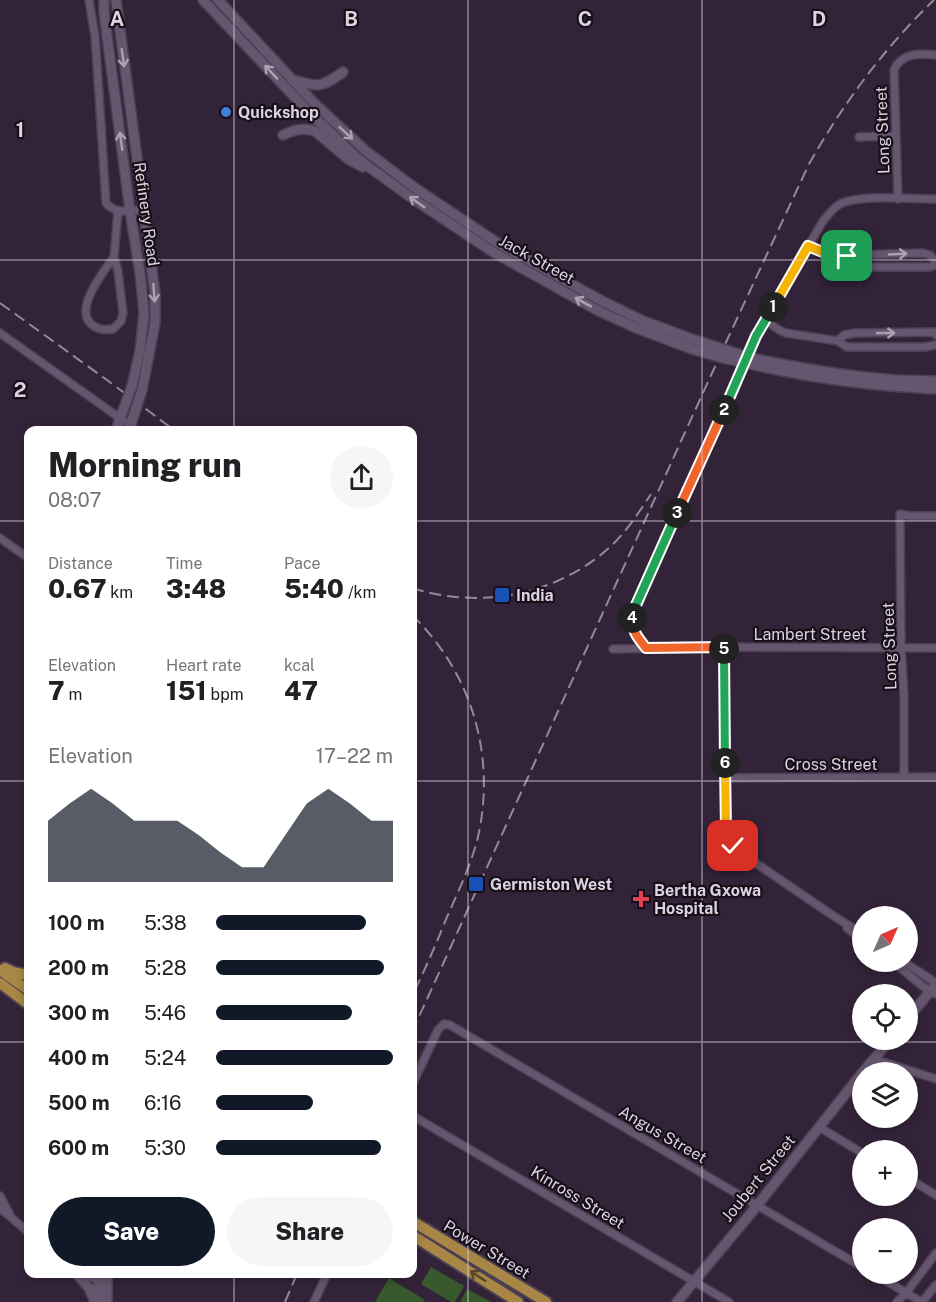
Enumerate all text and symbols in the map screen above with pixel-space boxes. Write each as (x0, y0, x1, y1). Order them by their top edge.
text: A (110, 7, 124, 31)
text: B (344, 7, 358, 31)
text: C (578, 7, 592, 31)
text: D (812, 7, 826, 31)
one-way arrow (118, 48, 129, 67)
one-way arrow (264, 65, 279, 80)
street label: Long Street (871, 86, 894, 174)
place label: Quickshop (238, 103, 319, 122)
marker: Quickshop (219, 105, 233, 119)
text: 1 (16, 118, 24, 142)
one-way arrow (339, 125, 354, 140)
one-way arrow (115, 132, 126, 151)
street label: Refinery Road (130, 161, 163, 267)
one-way arrow (409, 196, 425, 208)
pin (821, 230, 872, 281)
street label: Jack Street (496, 231, 578, 288)
icon: arrive (830, 239, 863, 272)
one-way arrow (888, 248, 908, 259)
one-way arrow (149, 282, 160, 302)
pin: 1 (758, 292, 788, 322)
one-way arrow (575, 296, 593, 307)
text: 1 (770, 297, 776, 316)
one-way arrow (876, 327, 896, 339)
text: 2 (14, 378, 26, 402)
pin: 2 (709, 395, 739, 425)
text: 2 (719, 400, 729, 419)
text: Morning run (48, 446, 242, 484)
button: share (330, 446, 393, 509)
text: 08:07 (48, 488, 101, 512)
pin: 3 (662, 498, 692, 528)
text: 3 (672, 503, 682, 522)
text: Distance (48, 554, 113, 573)
text: Time (166, 554, 202, 573)
text: Pace (284, 554, 321, 573)
text: 0.67 (48, 573, 106, 604)
text: 3:48 (166, 573, 226, 604)
text: 5:40 (284, 573, 344, 604)
text: km (106, 583, 133, 602)
text: /km (344, 583, 376, 602)
marker: India (493, 586, 511, 604)
place label: India (516, 586, 554, 605)
street label: Long Street (878, 602, 901, 690)
pin: 4 (617, 603, 647, 633)
text: 4 (627, 608, 637, 627)
street label: Lambert Street (753, 625, 867, 644)
pin: 5 (709, 634, 739, 664)
text: 5 (719, 639, 729, 658)
text: Elevation (48, 656, 116, 675)
text: Heart rate (166, 656, 242, 675)
text: kcal (284, 656, 315, 675)
text: 7 (48, 675, 65, 706)
text: 151 (166, 675, 207, 706)
text: 47 (284, 675, 318, 706)
text: m (65, 685, 82, 704)
text: bpm (207, 685, 244, 704)
text: Elevation (48, 744, 133, 768)
text: 17–22 m (316, 744, 393, 768)
pin: 6 (710, 748, 740, 778)
text: 6 (720, 753, 730, 772)
street label: Cross Street (785, 755, 877, 774)
pin (707, 820, 758, 871)
icon: check (716, 829, 749, 862)
marker: Germiston West (467, 875, 485, 893)
place label: Germiston West (490, 875, 613, 894)
place label: Bertha Gxowa Hospital (654, 881, 761, 918)
marker: Bertha Gxowa Hospital (632, 890, 650, 908)
north arrow (852, 906, 918, 972)
map controls (852, 906, 918, 1284)
text: 100 m (48, 911, 105, 935)
text: 5:38 (144, 911, 187, 935)
text: 200 m (48, 956, 109, 980)
text: 5:28 (144, 956, 187, 980)
button: locate (852, 984, 918, 1050)
text: 300 m (48, 1001, 109, 1025)
text: 5:46 (144, 1001, 186, 1025)
text: 400 m (48, 1046, 109, 1070)
text: 5:24 (144, 1046, 186, 1070)
button: layers (852, 1062, 918, 1128)
text: 500 m (48, 1091, 110, 1115)
text: 6:16 (144, 1091, 182, 1115)
street label: Angus Street (615, 1102, 710, 1167)
street label: Joubert Street (718, 1131, 799, 1226)
text: 600 m (48, 1136, 109, 1160)
text: 5:30 (144, 1136, 186, 1160)
button: + (852, 1140, 918, 1206)
street label: Kinross Street (527, 1162, 628, 1233)
button: Save (48, 1197, 215, 1266)
button: Share (227, 1197, 393, 1266)
street label: Power Street (440, 1216, 533, 1283)
button: − (852, 1218, 918, 1284)
one-way arrow (470, 1270, 487, 1282)

